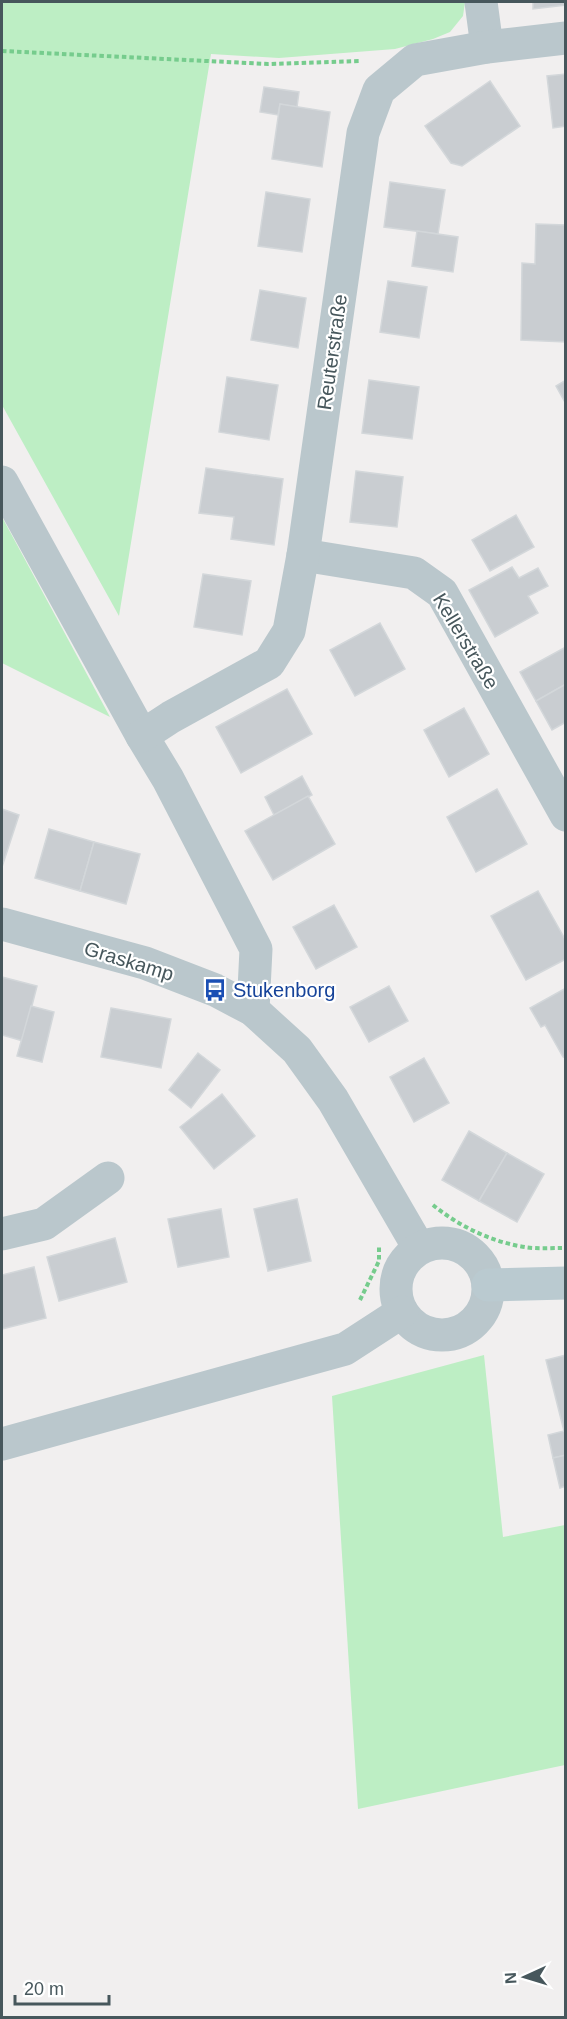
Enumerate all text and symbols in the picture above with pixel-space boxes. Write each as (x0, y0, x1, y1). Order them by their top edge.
street label: Reuterstraße (313, 293, 351, 411)
street label: Kellerstraße (429, 589, 503, 693)
street label: Graskamp (82, 937, 176, 985)
bus stop icon: Stukenborg (202, 977, 228, 1003)
place label: Stukenborg (233, 979, 335, 1001)
north arrow (495, 1947, 555, 2007)
scale bar (15, 1968, 110, 2006)
text: N (502, 1972, 519, 1984)
text: 20 m (24, 1979, 64, 1999)

